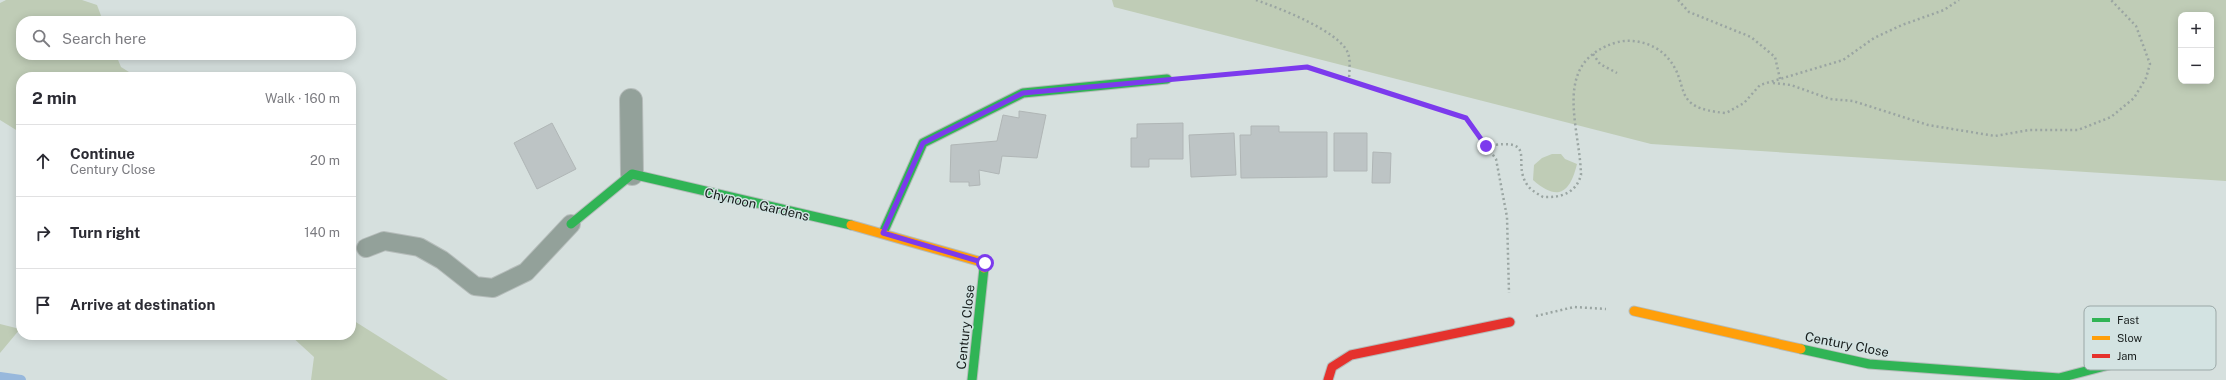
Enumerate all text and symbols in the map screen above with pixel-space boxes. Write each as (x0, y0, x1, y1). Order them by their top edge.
map controls (2178, 12, 2214, 84)
button: + (2178, 12, 2214, 48)
search box (16, 16, 356, 60)
icon: search (30, 27, 52, 49)
text: Search here (62, 30, 146, 47)
button: − (2178, 48, 2214, 84)
text: 2 min (32, 88, 77, 108)
text: Walk · 160 m (265, 91, 340, 106)
route end (1477, 137, 1495, 155)
text: Continue (70, 145, 135, 162)
icon: ahead (32, 150, 54, 172)
text: 20 m (310, 153, 340, 168)
text: Century Close (70, 162, 155, 177)
street label: Chynoon Gardens (703, 185, 811, 224)
icon: right (32, 222, 54, 244)
text: Turn right (70, 224, 140, 241)
text: 140 m (304, 225, 340, 240)
route start (976, 254, 994, 272)
street label: Century Close (954, 284, 977, 370)
icon: arrive (32, 294, 54, 316)
text: Arrive at destination (70, 296, 215, 313)
legend (2084, 306, 2216, 370)
text: Fast (2117, 314, 2139, 326)
street label: Century Close (1804, 329, 1890, 360)
text: Slow (2117, 332, 2143, 344)
text: Jam (2117, 350, 2137, 362)

